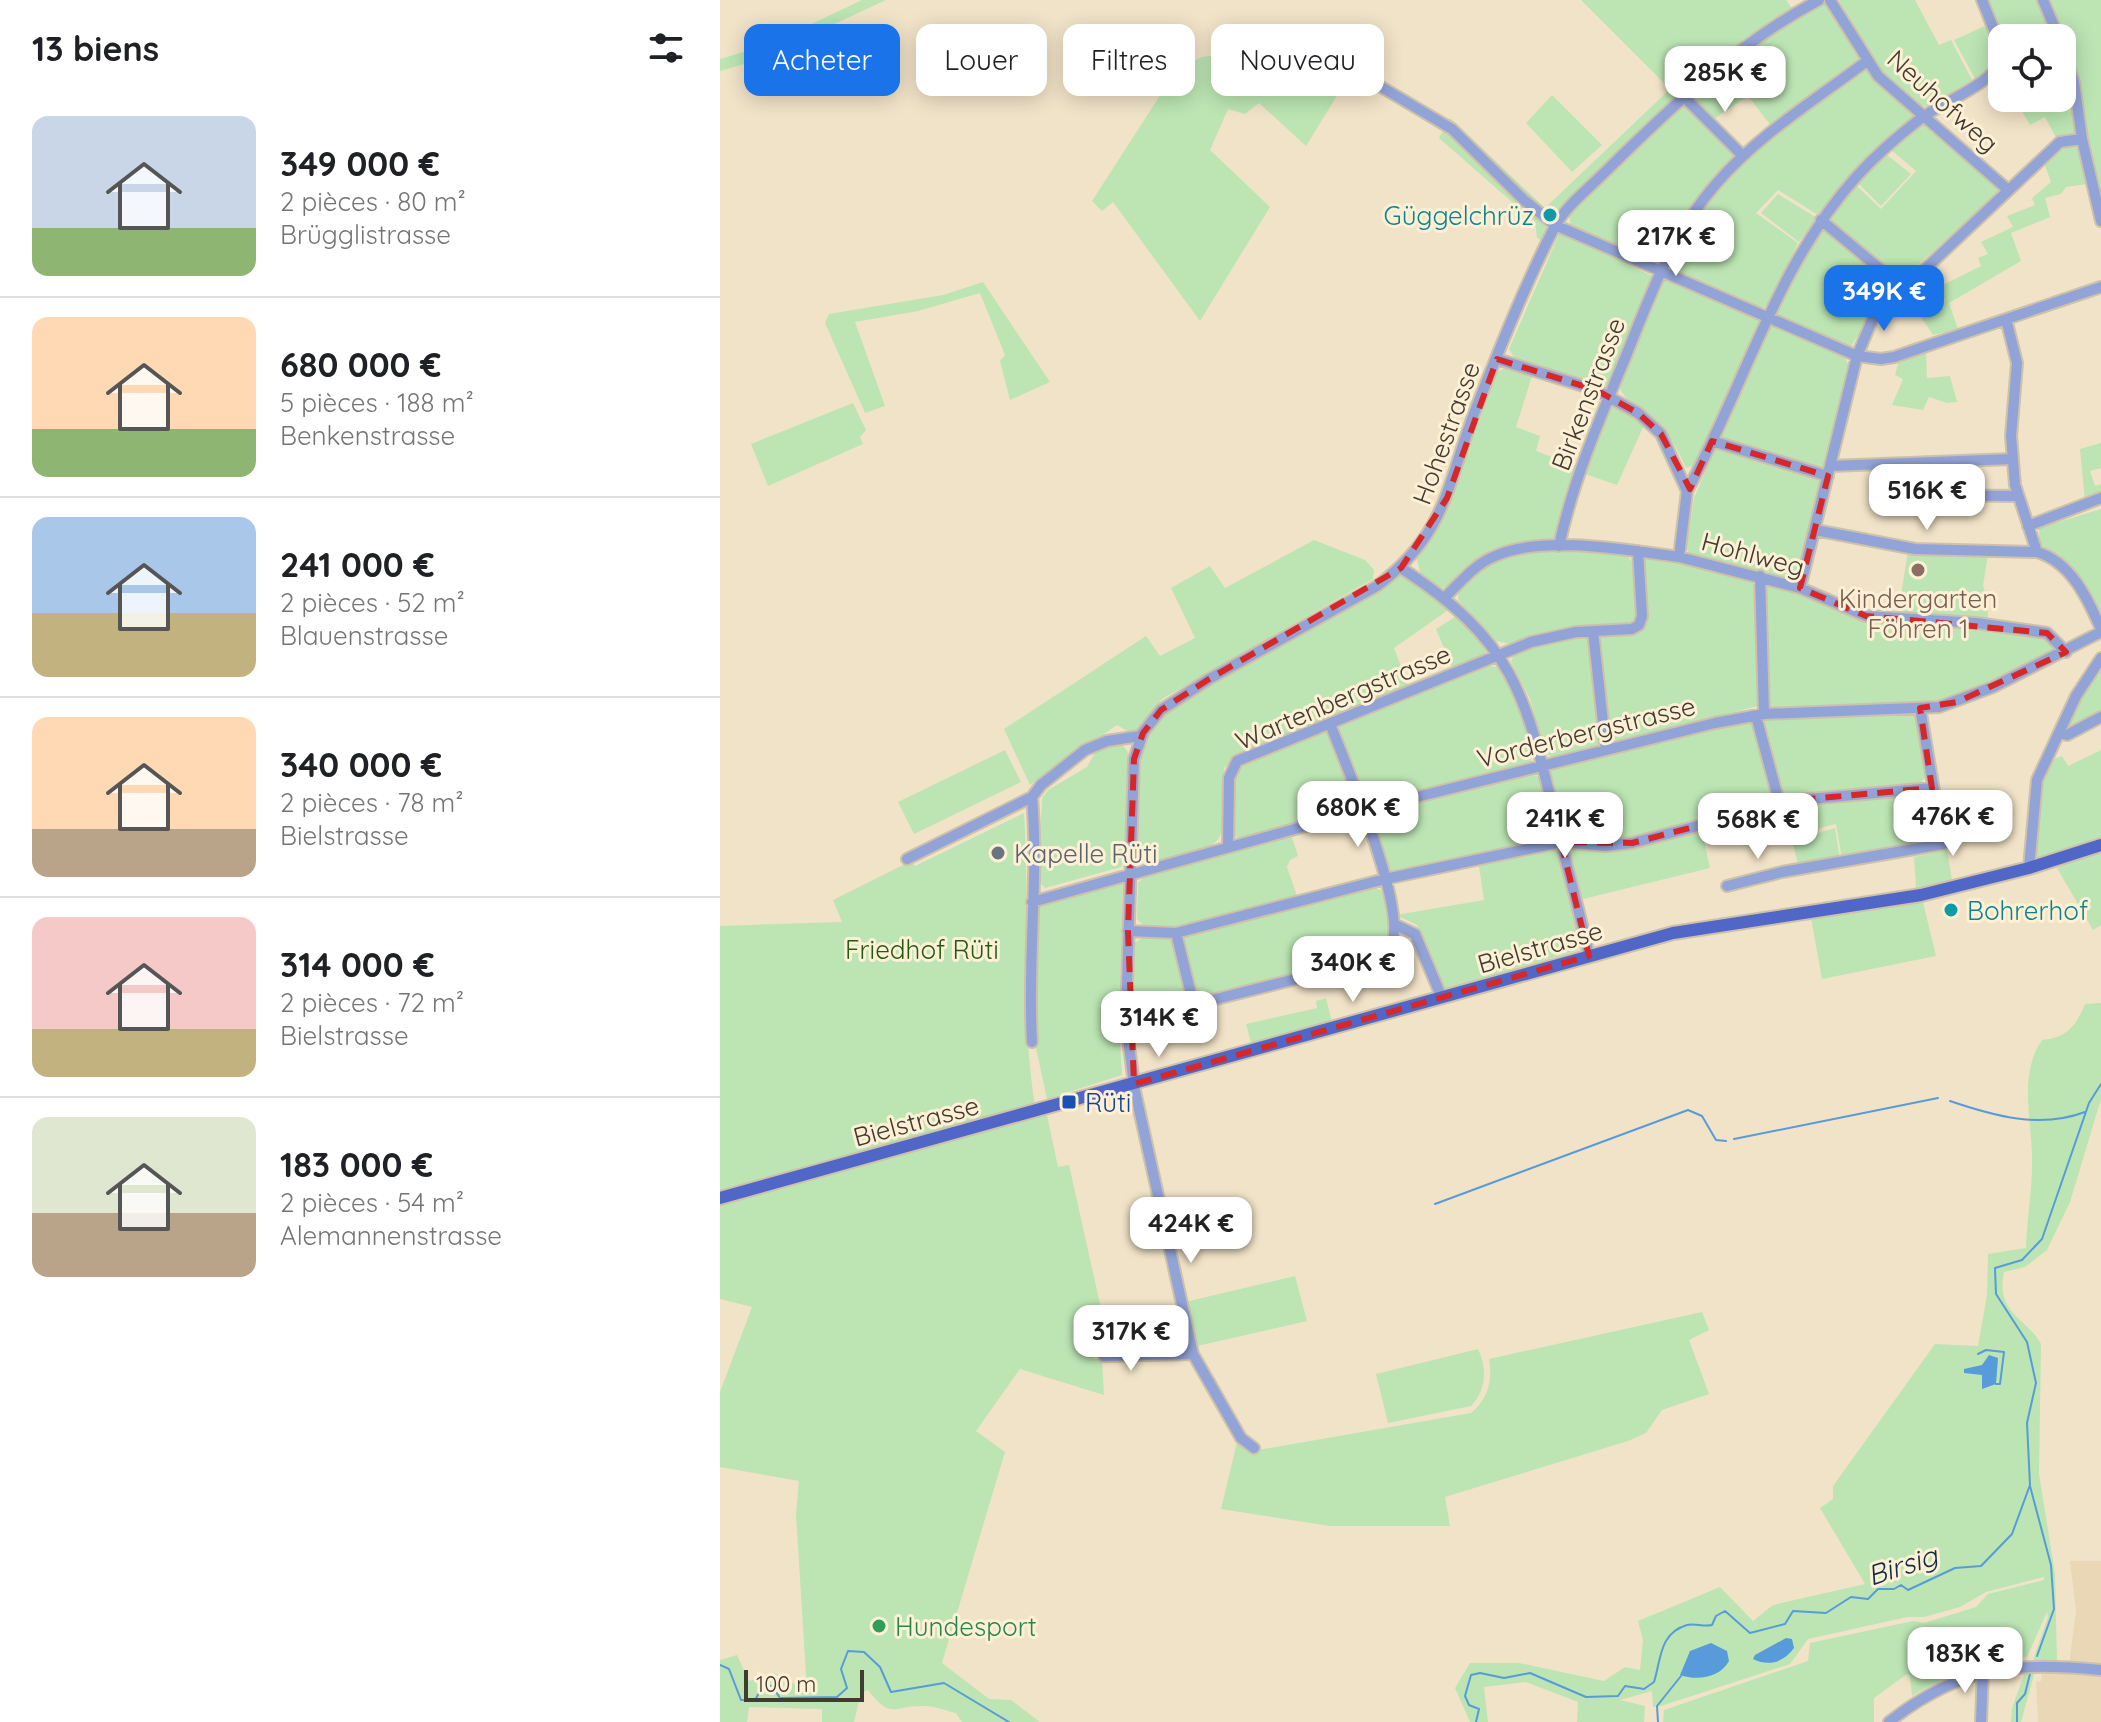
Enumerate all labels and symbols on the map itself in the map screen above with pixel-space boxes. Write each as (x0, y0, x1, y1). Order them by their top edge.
street label: Neuhofweg (1880, 42, 2006, 160)
pin: 285K € (1660, 46, 1790, 114)
place label: Güggelchrüz (1384, 199, 1534, 232)
marker: Güggelchrüz (1541, 206, 1559, 224)
pin: 217K € (1611, 210, 1741, 278)
pin: 349K € (1819, 265, 1949, 333)
street label: Birkenstrasse (1544, 313, 1632, 475)
street label: Hohestrasse (1405, 357, 1487, 509)
pin: 516K € (1862, 464, 1992, 532)
street label: Hohlweg (1698, 524, 1808, 584)
marker: Kindergarten Föhren 1 (1909, 561, 1927, 579)
place label: Kindergarten Föhren 1 (1839, 582, 1997, 645)
street label: Wartenbergstrasse (1230, 637, 1456, 757)
street label: Vorderbergstrasse (1473, 689, 1699, 775)
pin: 680K € (1293, 781, 1423, 849)
pin: 476K € (1888, 790, 2018, 858)
pin: 241K € (1500, 792, 1630, 860)
pin: 568K € (1693, 793, 1823, 861)
place label: Kapelle Rüti (1014, 837, 1158, 870)
marker: Kapelle Rüti (989, 844, 1007, 862)
place label: Bohrerhof (1967, 894, 2088, 927)
marker: Bohrerhof (1942, 901, 1960, 919)
street label: Bielstrasse (1474, 913, 1606, 981)
park label: Friedhof Rüti (845, 933, 999, 966)
pin: 340K € (1288, 936, 1418, 1004)
pin: 314K € (1094, 991, 1224, 1059)
place label: Rüti (1085, 1086, 1131, 1119)
street label: Bielstrasse (850, 1088, 982, 1154)
marker: Rüti (1060, 1093, 1078, 1111)
pin: 424K € (1126, 1197, 1256, 1265)
pin: 317K € (1066, 1305, 1196, 1373)
water label: Birsig (1863, 1537, 1943, 1593)
place label: Hundesport (895, 1610, 1036, 1643)
marker: Hundesport (870, 1617, 888, 1635)
pin: 183K € (1900, 1627, 2030, 1695)
scale bar (744, 1666, 864, 1702)

